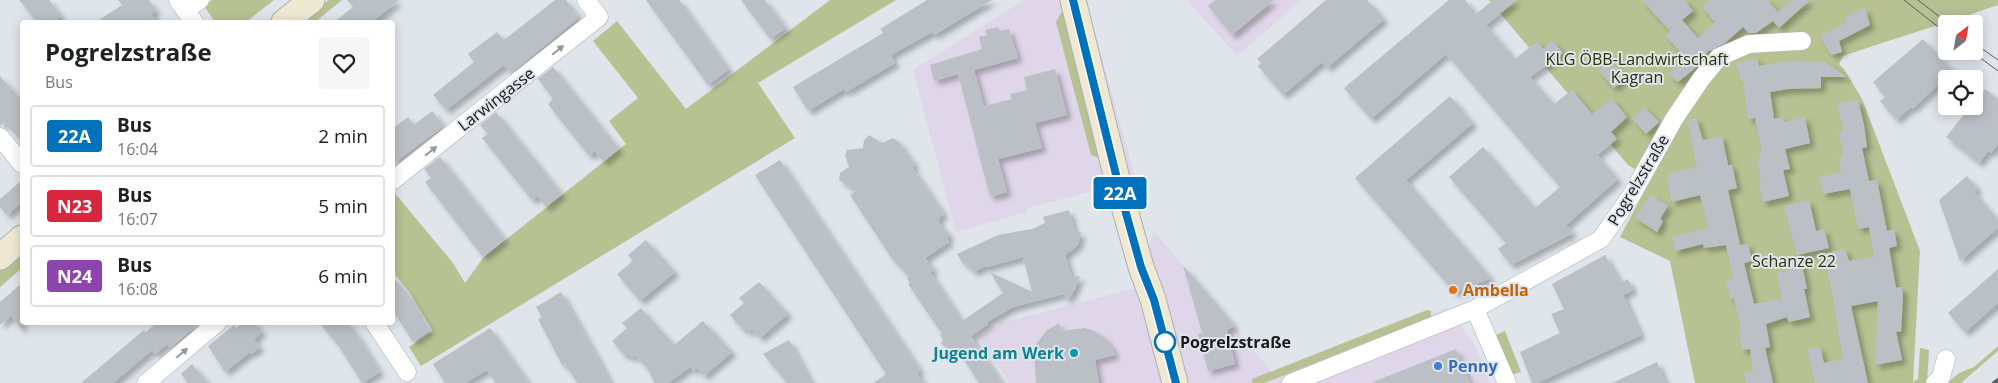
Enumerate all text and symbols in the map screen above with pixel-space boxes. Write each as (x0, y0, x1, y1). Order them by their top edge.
north arrow (1938, 15, 1982, 60)
map controls (1938, 15, 1983, 115)
text: Pogrelzstraße (45, 35, 212, 68)
button: heart (318, 37, 370, 89)
one-way arrow (551, 44, 564, 55)
park label: KLG ÖBB-Landwirtschaft Kagran (1546, 48, 1729, 88)
street label: Larwingasse (453, 62, 539, 136)
button: locate (1938, 70, 1983, 115)
text: Bus (45, 71, 73, 93)
text: Bus (117, 112, 152, 138)
text: 2 min (318, 123, 368, 149)
text: 22A (58, 124, 91, 148)
street label: Pogrelzstraße (1602, 130, 1674, 230)
text: 16:04 (117, 138, 158, 160)
one-way arrow (424, 145, 437, 156)
line badge: 22A (1091, 177, 1149, 209)
text: 22A (1103, 181, 1137, 205)
text: Bus (117, 182, 152, 208)
text: 5 min (318, 193, 368, 219)
text: N23 (57, 194, 92, 218)
text: 16:07 (117, 208, 158, 230)
park label: Schanze 22 (1752, 250, 1836, 272)
text: Bus (117, 252, 152, 278)
text: 6 min (318, 263, 368, 289)
text: N24 (57, 264, 92, 288)
text: 16:08 (117, 278, 158, 300)
place label: Ambella (1463, 279, 1529, 301)
marker: Ambella (1447, 284, 1459, 296)
marker: Pogrelzstraße (1154, 331, 1176, 353)
place label: Pogrelzstraße (1180, 331, 1291, 353)
place label: Jugend am Werk (931, 342, 1064, 364)
one-way arrow (175, 347, 188, 358)
marker: Jugend am Werk (1068, 347, 1080, 359)
place label: Penny (1448, 355, 1499, 377)
marker: Penny (1432, 360, 1444, 372)

